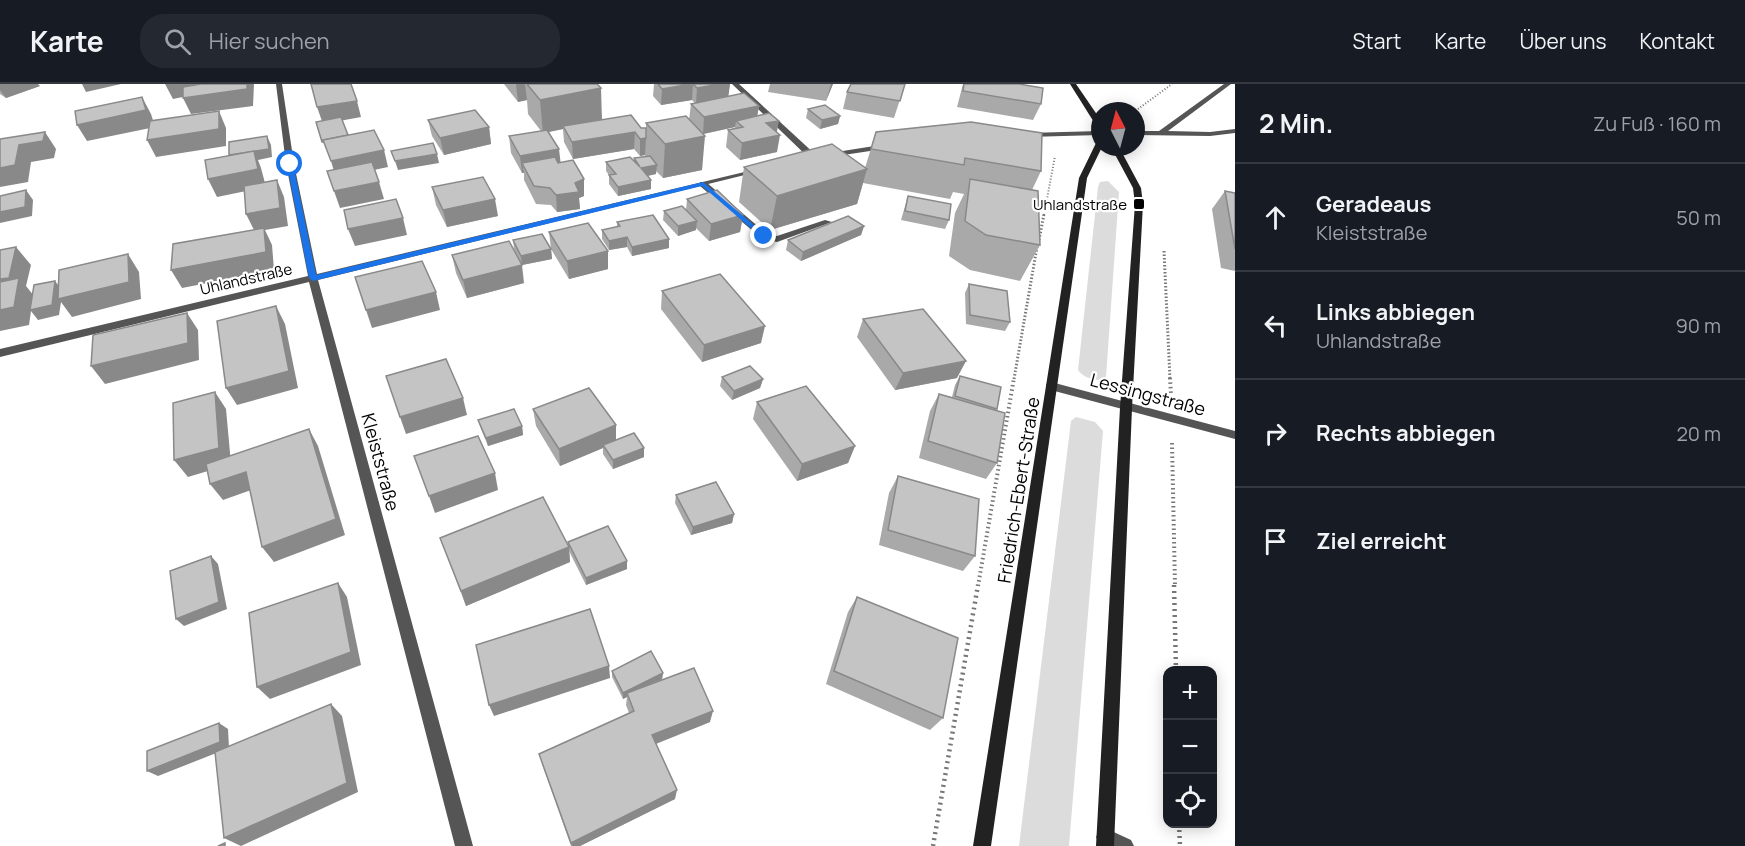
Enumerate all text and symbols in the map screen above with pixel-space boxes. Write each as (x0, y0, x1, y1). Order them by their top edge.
search box (140, 14, 560, 68)
text: Karte (30, 22, 104, 60)
icon: search (161, 25, 194, 58)
text: Hier suchen (209, 26, 330, 56)
text: Start (1352, 27, 1401, 55)
text: Karte (1434, 27, 1486, 55)
text: Über uns (1519, 27, 1607, 55)
text: Kontakt (1640, 27, 1715, 55)
north arrow (1091, 102, 1145, 156)
text: 2 Min. (1259, 105, 1333, 141)
text: Zu Fuß · 160 m (1593, 110, 1721, 137)
route start (276, 150, 302, 176)
text: Geradeaus (1316, 189, 1431, 219)
place label: Uhlandstraße (1033, 194, 1127, 215)
marker: Uhlandstraße (1132, 197, 1146, 211)
icon: ahead (1259, 201, 1292, 234)
text: 50 m (1676, 204, 1721, 231)
text: Kleiststraße (1316, 219, 1428, 246)
route end (750, 222, 776, 248)
street label: Uhlandstraße (198, 258, 294, 300)
text: Links abbiegen (1316, 297, 1475, 327)
icon: left (1259, 309, 1292, 342)
text: 90 m (1675, 312, 1721, 339)
text: Uhlandstraße (1316, 327, 1441, 354)
street label: Lessingstraße (1088, 367, 1208, 421)
street label: Friedrich-Ebert-Straße (991, 395, 1045, 585)
street label: Kleiststraße (356, 410, 406, 514)
icon: right (1259, 417, 1292, 450)
text: Rechts abbiegen (1316, 418, 1495, 448)
text: 20 m (1676, 420, 1721, 447)
icon: arrive (1259, 525, 1292, 558)
text: Ziel erreicht (1316, 526, 1447, 556)
map controls (1163, 666, 1217, 828)
button: + (1163, 666, 1217, 720)
button: − (1163, 720, 1217, 774)
button: locate (1163, 774, 1217, 828)

